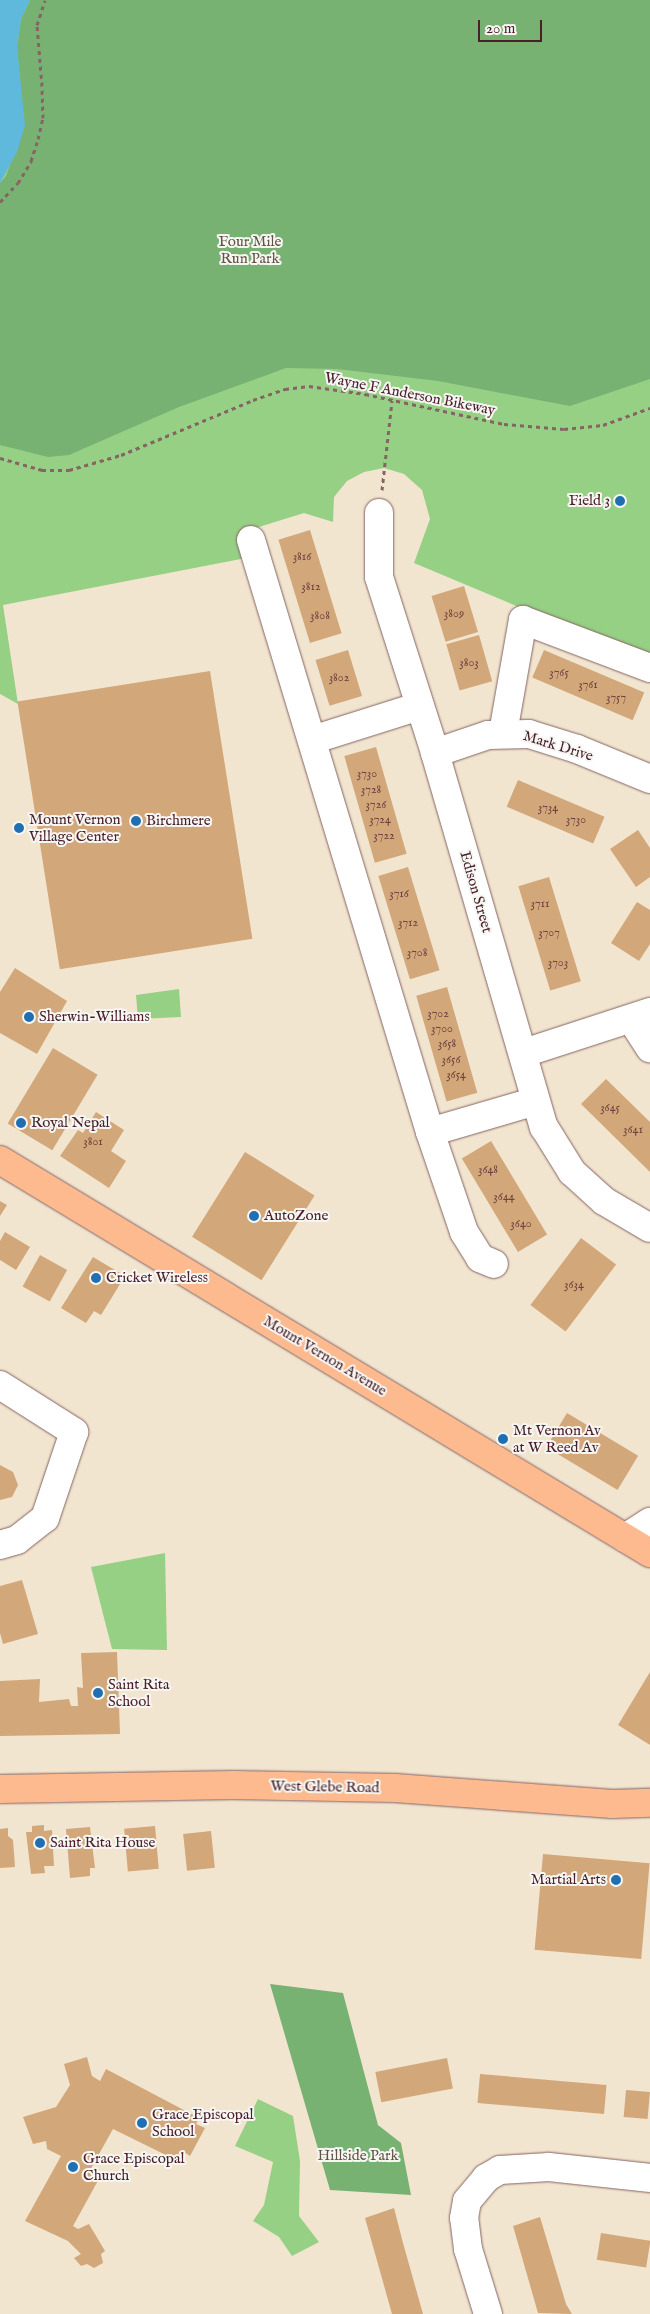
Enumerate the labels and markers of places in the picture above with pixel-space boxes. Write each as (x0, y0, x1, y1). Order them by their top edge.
place label: Field 3 (569, 492, 610, 510)
marker: Field 3 (614, 495, 626, 507)
place label: Mount Vernon Village Center (29, 810, 121, 845)
place label: Birchmere (146, 812, 211, 830)
marker: Birchmere (130, 815, 142, 827)
marker: Mount Vernon Village Center (13, 822, 25, 834)
place label: Sherwin-Williams (39, 1008, 150, 1026)
marker: Sherwin-Williams (23, 1011, 35, 1023)
place label: Royal Nepal (31, 1114, 110, 1132)
marker: Royal Nepal (15, 1117, 27, 1129)
place label: AutoZone (264, 1207, 328, 1225)
marker: AutoZone (248, 1210, 260, 1222)
place label: Cricket Wireless (106, 1269, 208, 1287)
marker: Cricket Wireless (90, 1272, 102, 1284)
place label: Mt Vernon Av at W Reed Av (513, 1421, 601, 1456)
marker: Mt Vernon Av at W Reed Av (497, 1433, 509, 1445)
place label: Saint Rita School (108, 1675, 169, 1710)
marker: Saint Rita School (92, 1687, 104, 1699)
place label: Saint Rita House (50, 1834, 155, 1852)
marker: Saint Rita House (34, 1837, 46, 1849)
place label: Martial Arts (531, 1871, 606, 1889)
marker: Martial Arts (610, 1874, 622, 1886)
place label: Grace Episcopal School (152, 2105, 254, 2140)
marker: Grace Episcopal School (136, 2117, 148, 2129)
place label: Grace Episcopal Church (83, 2149, 185, 2184)
marker: Grace Episcopal Church (67, 2161, 79, 2173)

